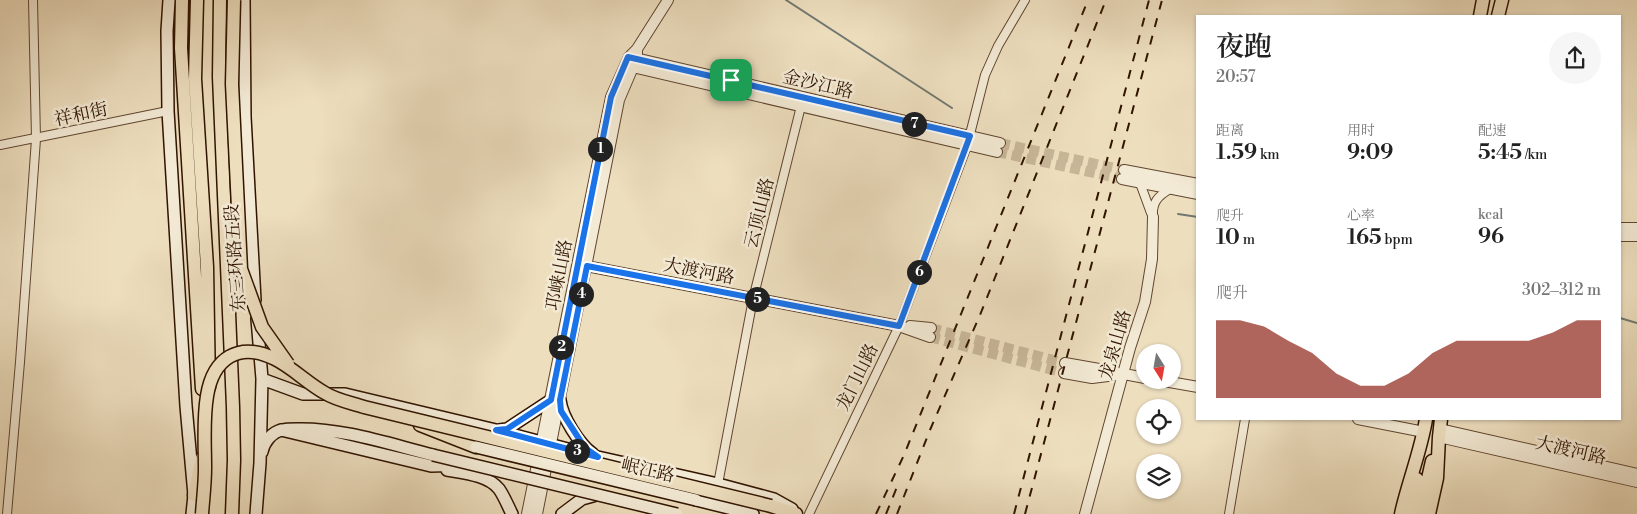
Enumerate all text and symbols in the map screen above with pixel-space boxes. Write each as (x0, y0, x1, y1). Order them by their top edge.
text: 夜跑 (1216, 30, 1272, 65)
button: share (1549, 32, 1601, 84)
pin (710, 59, 752, 101)
street label: 金沙江路 (780, 65, 856, 104)
icon: arrive (717, 66, 745, 94)
text: 20:57 (1216, 67, 1256, 87)
street label: 祥和街 (52, 98, 110, 131)
pin: 7 (902, 112, 926, 136)
text: 7 (910, 115, 919, 133)
text: 距离 (1216, 122, 1244, 140)
text: 用时 (1347, 122, 1375, 140)
text: 配速 (1478, 122, 1506, 140)
pin: 1 (588, 136, 612, 162)
text: 1 (597, 140, 604, 158)
text: 1.59 (1216, 140, 1257, 166)
text: 9:09 (1347, 140, 1393, 166)
text: 5:45 (1478, 140, 1522, 166)
text: km (1257, 146, 1279, 164)
text: /km (1522, 146, 1547, 164)
street label: 云顶山路 (740, 175, 779, 251)
street label: 东三环路五段 (220, 203, 251, 313)
text: kcal (1478, 206, 1503, 224)
text: 爬升 (1216, 207, 1244, 225)
text: 心率 (1347, 207, 1375, 225)
text: 96 (1478, 224, 1504, 250)
text: 10 (1216, 225, 1240, 251)
text: 165 (1347, 225, 1382, 251)
text: m (1240, 231, 1255, 249)
text: bpm (1382, 231, 1413, 249)
street label: 邛崃山路 (541, 238, 578, 313)
street label: 大渡河路 (661, 253, 736, 290)
pin: 6 (906, 260, 932, 284)
text: 6 (915, 263, 924, 281)
text: 302–312 m (1522, 280, 1601, 300)
pin: 4 (568, 282, 594, 306)
text: 爬升 (1216, 283, 1248, 303)
text: 4 (577, 285, 586, 303)
pin: 5 (744, 286, 770, 312)
text: 5 (753, 290, 762, 308)
street label: 龙泉山路 (1095, 307, 1136, 383)
pin: 2 (548, 334, 574, 360)
text: 2 (557, 338, 566, 356)
street label: 龙门山路 (831, 340, 884, 415)
north arrow (1136, 344, 1181, 389)
map controls (1136, 344, 1181, 499)
button: locate (1136, 399, 1181, 444)
street label: 大渡河路 (1533, 431, 1609, 470)
pin: 3 (564, 438, 590, 464)
text: 3 (573, 442, 582, 460)
street label: 岷江路 (619, 453, 677, 488)
button: layers (1136, 454, 1181, 499)

